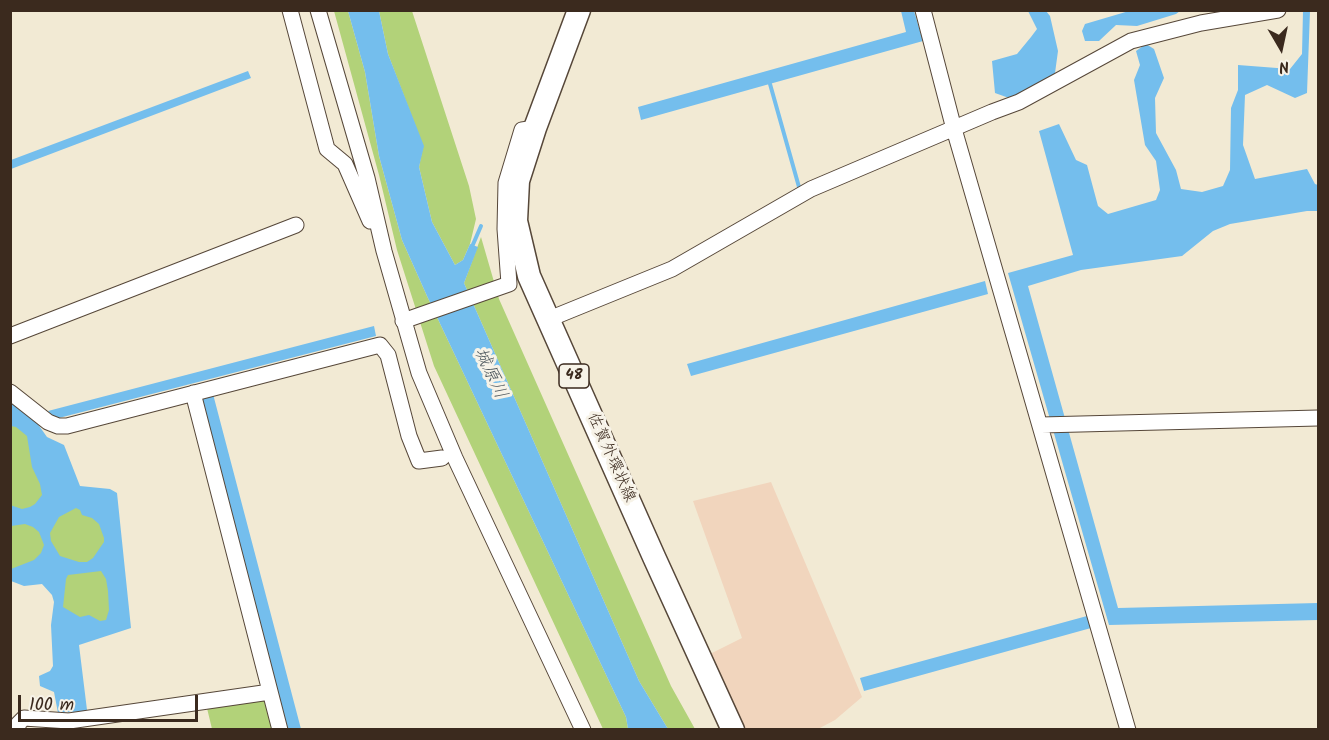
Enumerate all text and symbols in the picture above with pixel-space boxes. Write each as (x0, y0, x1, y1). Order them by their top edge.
north arrow (1251, 18, 1311, 78)
text: N (1277, 53, 1291, 79)
water label: 城原川 (468, 345, 510, 403)
road number: 48 (559, 364, 589, 388)
street label: 佐賀外環状線 (582, 410, 638, 506)
scale bar (21, 683, 201, 721)
text: 100 m (29, 691, 74, 720)

